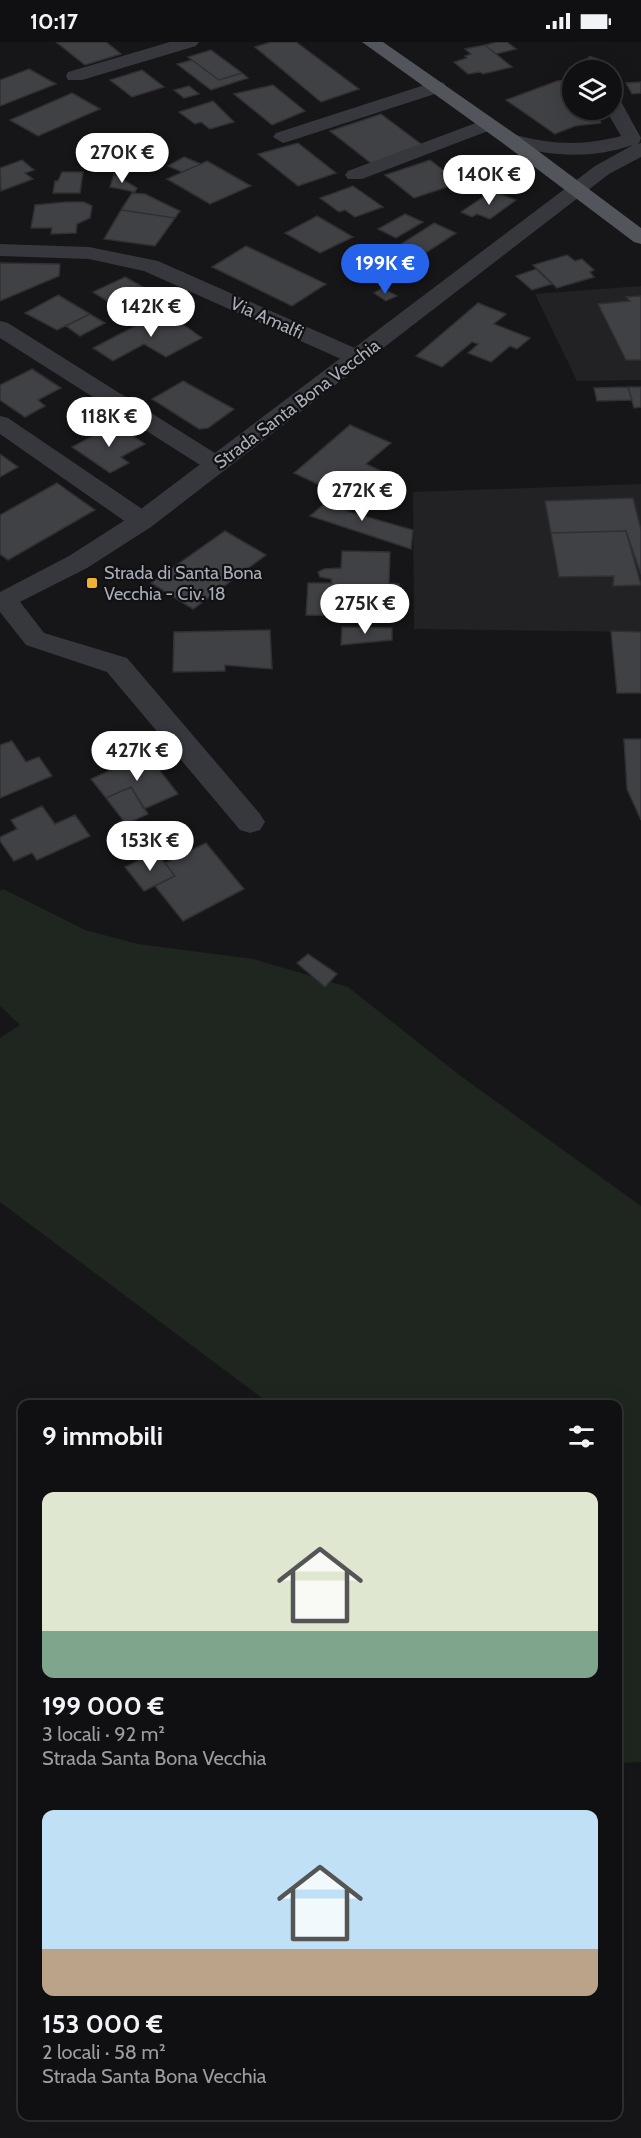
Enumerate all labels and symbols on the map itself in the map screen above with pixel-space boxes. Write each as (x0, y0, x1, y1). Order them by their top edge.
pin: 270K € (73, 133, 171, 184)
pin: 140K € (440, 155, 538, 206)
pin: 199K € (336, 244, 434, 295)
pin: 142K € (102, 287, 200, 338)
street label: Via Amalfi (227, 292, 307, 344)
street label: Strada Santa Bona Vecchia (210, 334, 385, 474)
pin: 118K € (60, 397, 158, 448)
pin: 272K € (313, 471, 411, 522)
place label: Strada di Santa Bona Vecchia - Civ. 18 (104, 562, 263, 605)
marker: Strada di Santa Bona Vecchia - Civ. 18 (85, 576, 99, 590)
pin: 275K € (316, 584, 414, 635)
pin: 427K € (88, 731, 186, 782)
pin: 153K € (101, 821, 199, 872)

